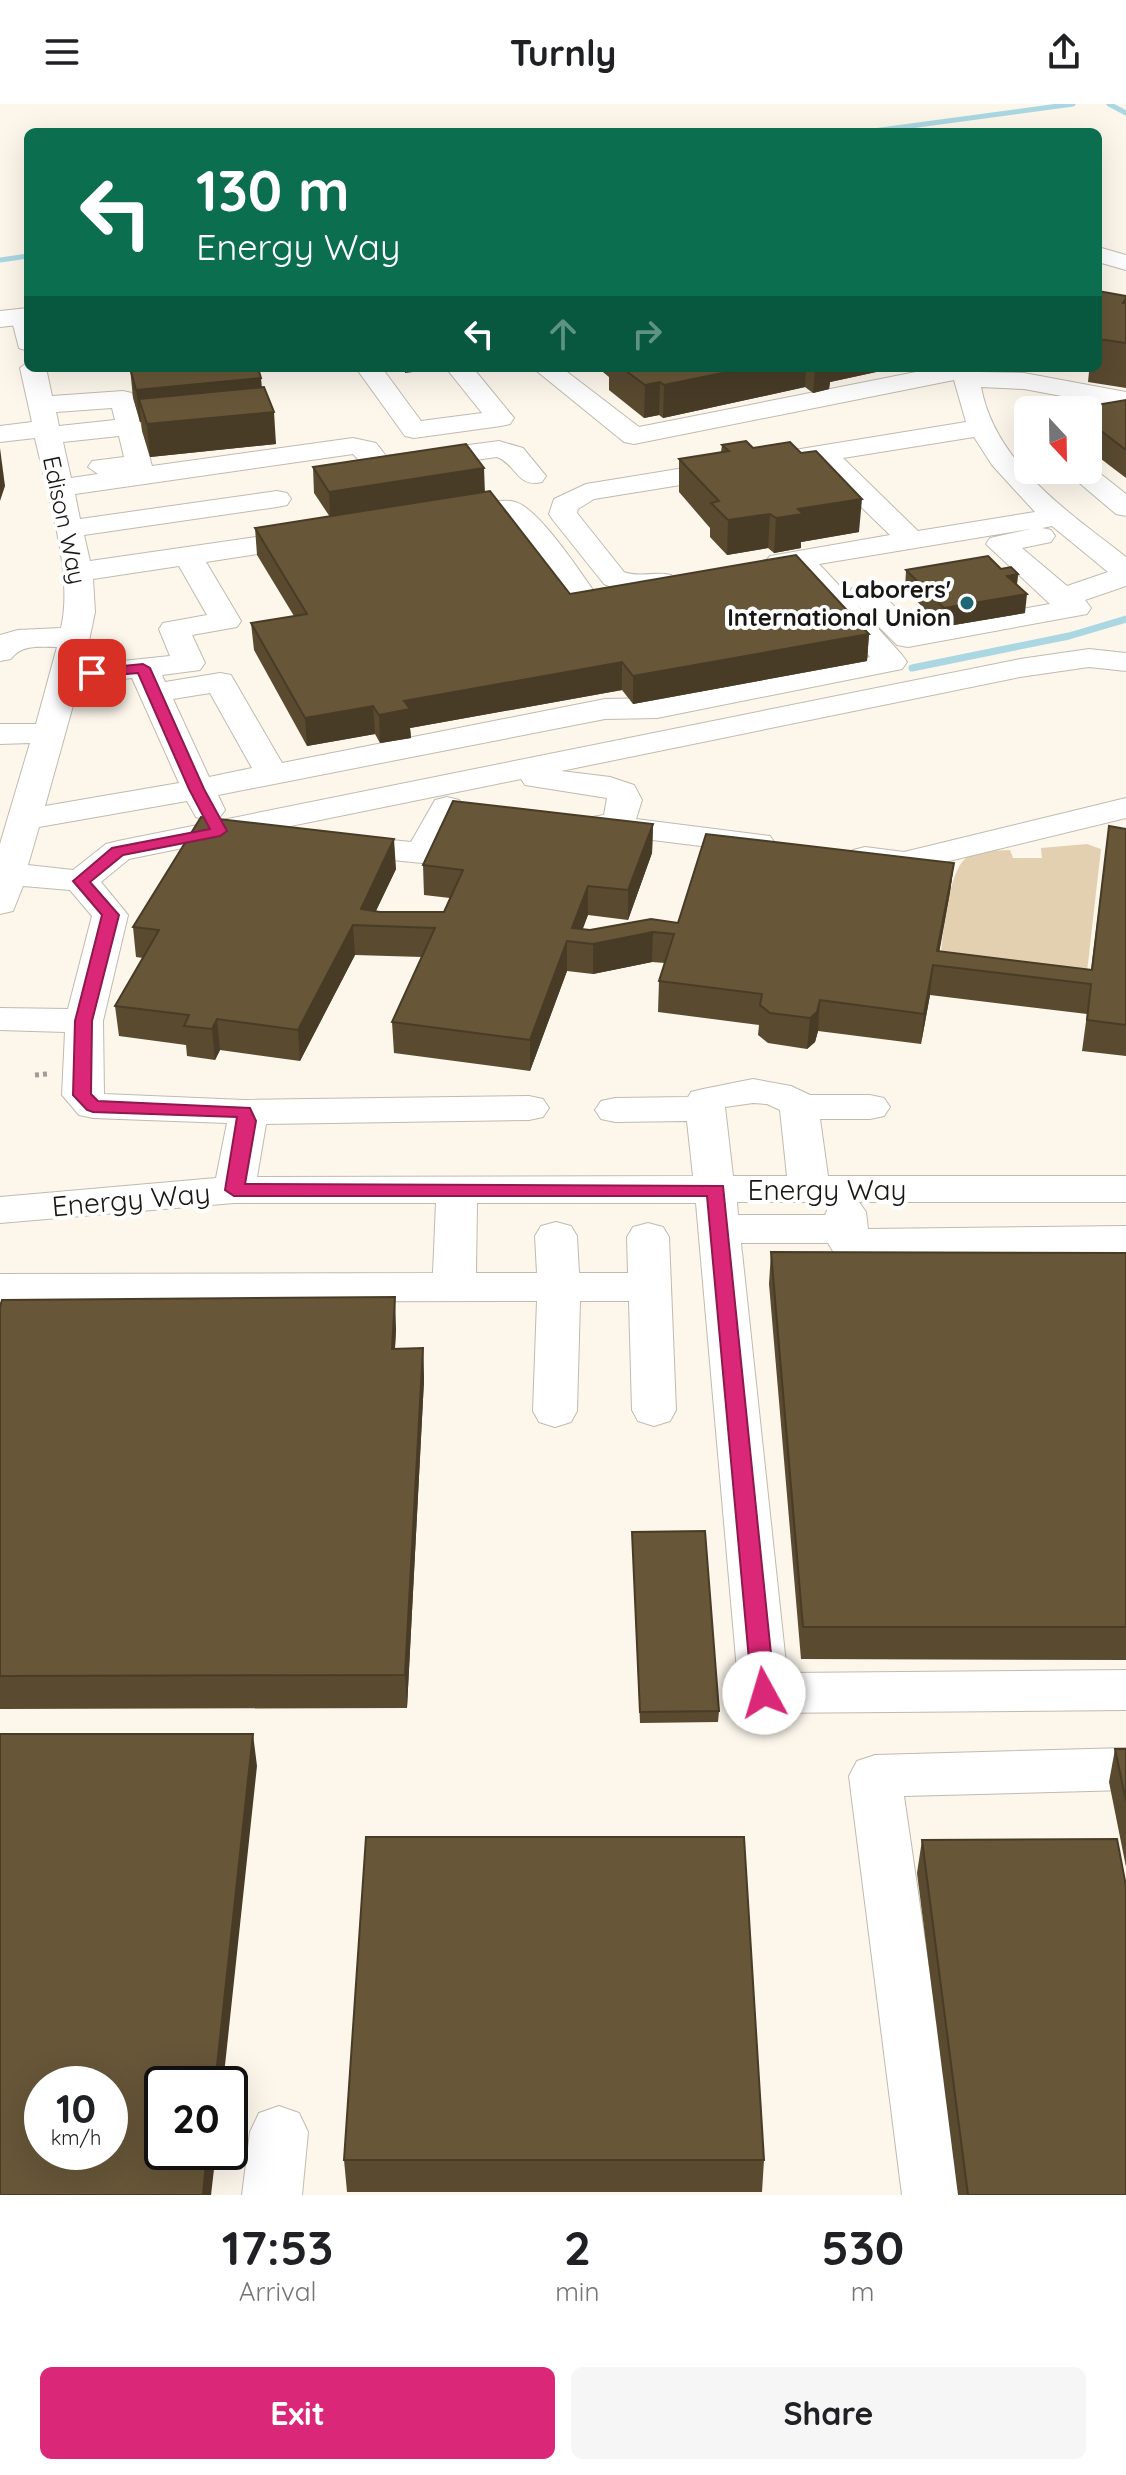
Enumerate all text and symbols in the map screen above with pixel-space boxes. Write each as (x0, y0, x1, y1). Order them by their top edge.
icon: menu (40, 30, 84, 74)
text: Turnly (510, 30, 616, 75)
icon: share (1042, 30, 1086, 74)
text: 130 m (196, 155, 350, 225)
icon: left (64, 160, 168, 264)
text: Energy Way (196, 224, 400, 269)
icon: left (457, 312, 501, 356)
icon: ahead (541, 312, 585, 356)
icon: right (625, 312, 669, 356)
north arrow (1014, 396, 1102, 484)
map controls (1014, 396, 1102, 484)
street label: Edison Way (37, 453, 93, 587)
place label: Laborers' International Union (727, 574, 951, 632)
marker: Laborers' International Union (958, 594, 976, 612)
pin (58, 639, 126, 707)
icon: arrive (70, 651, 114, 695)
street label: Energy Way (748, 1172, 906, 1207)
street label: Energy Way (50, 1175, 212, 1223)
position arrow (722, 1651, 806, 1735)
speed limit sign: 20 (144, 2066, 248, 2170)
text: 10 (56, 2083, 96, 2133)
text: km/h (51, 2125, 101, 2150)
text: 17:53 (222, 2217, 333, 2277)
text: 2 (564, 2217, 591, 2277)
text: 530 (821, 2217, 904, 2277)
text: Arrival (239, 2275, 317, 2308)
text: min (555, 2275, 599, 2308)
text: m (851, 2275, 875, 2308)
button: Exit (40, 2367, 555, 2459)
button: Share (571, 2367, 1086, 2459)

